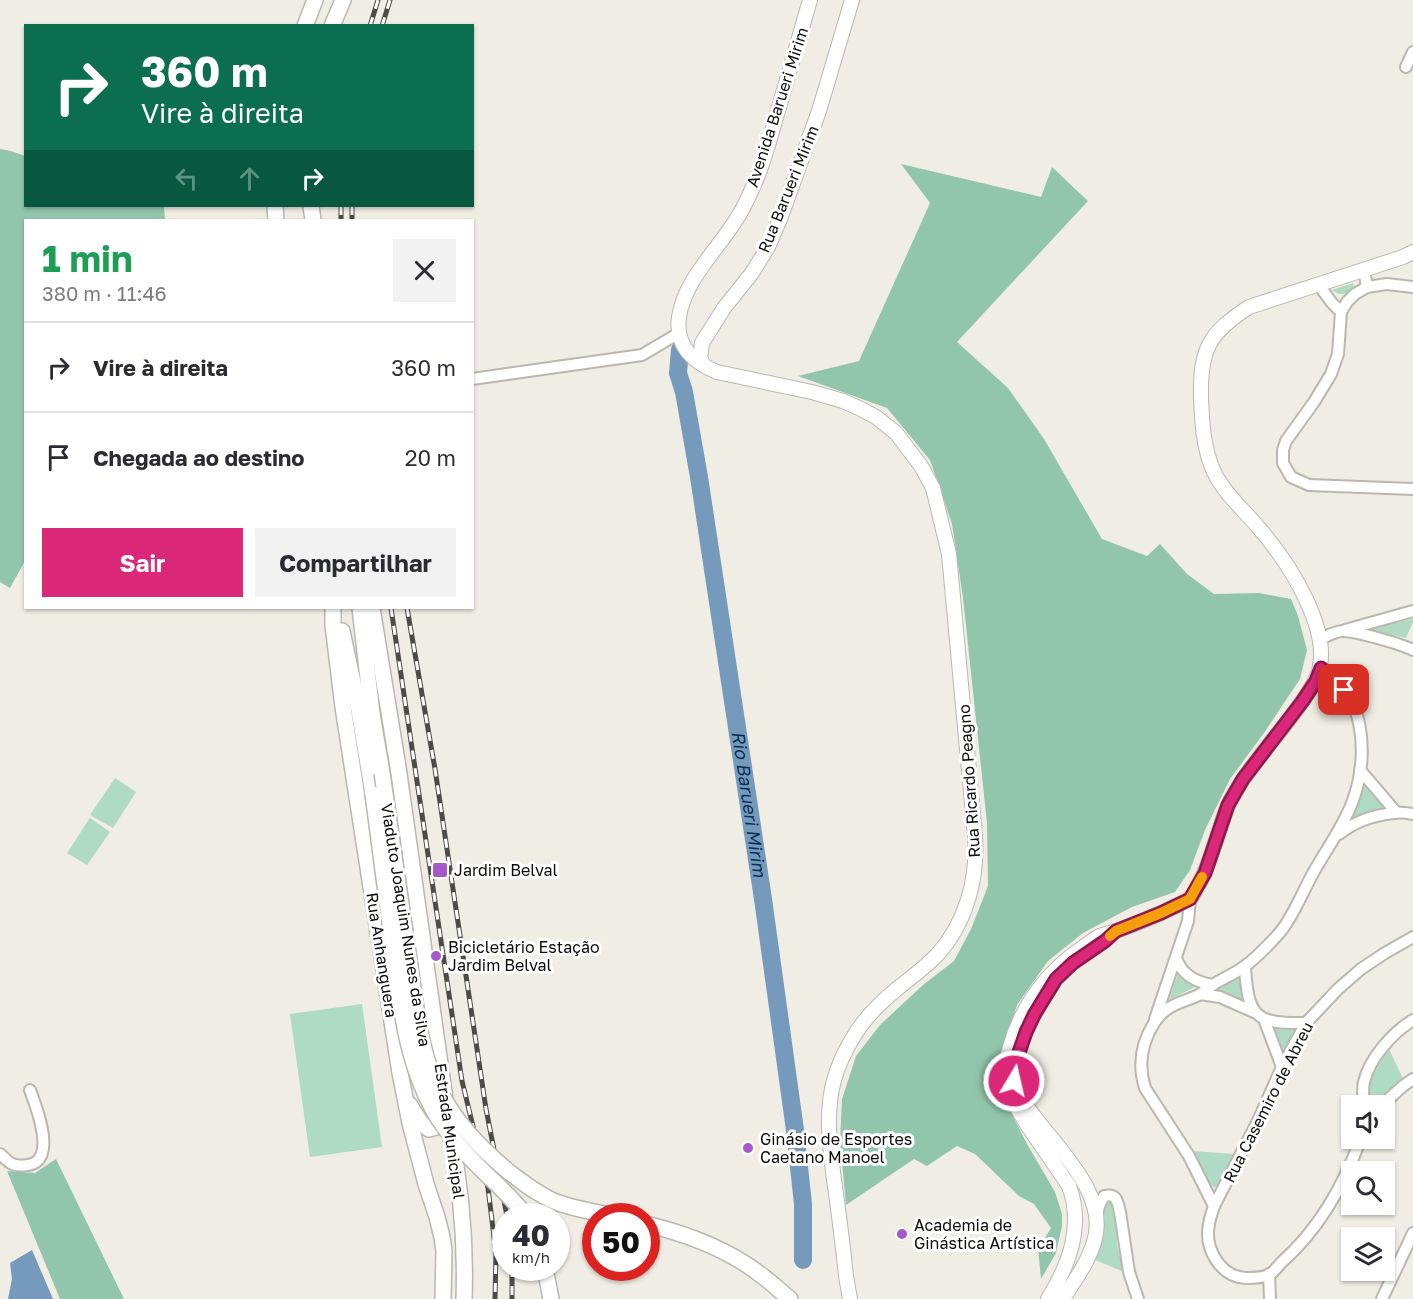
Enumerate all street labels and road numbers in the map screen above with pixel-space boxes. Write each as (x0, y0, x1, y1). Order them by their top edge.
street label: Avenida Barueri Mirim (742, 25, 812, 189)
street label: Rua Barueri Mirim (753, 122, 823, 256)
street label: Rua Ricardo Peagno (954, 704, 984, 858)
street label: Viaduto Joaquim Nunes da Silva (377, 802, 435, 1048)
street label: Rua Anhanguera (362, 891, 402, 1019)
street label: Rua Casemiro de Abreu (1219, 1018, 1317, 1186)
street label: Estrada Municipal (431, 1062, 469, 1200)

